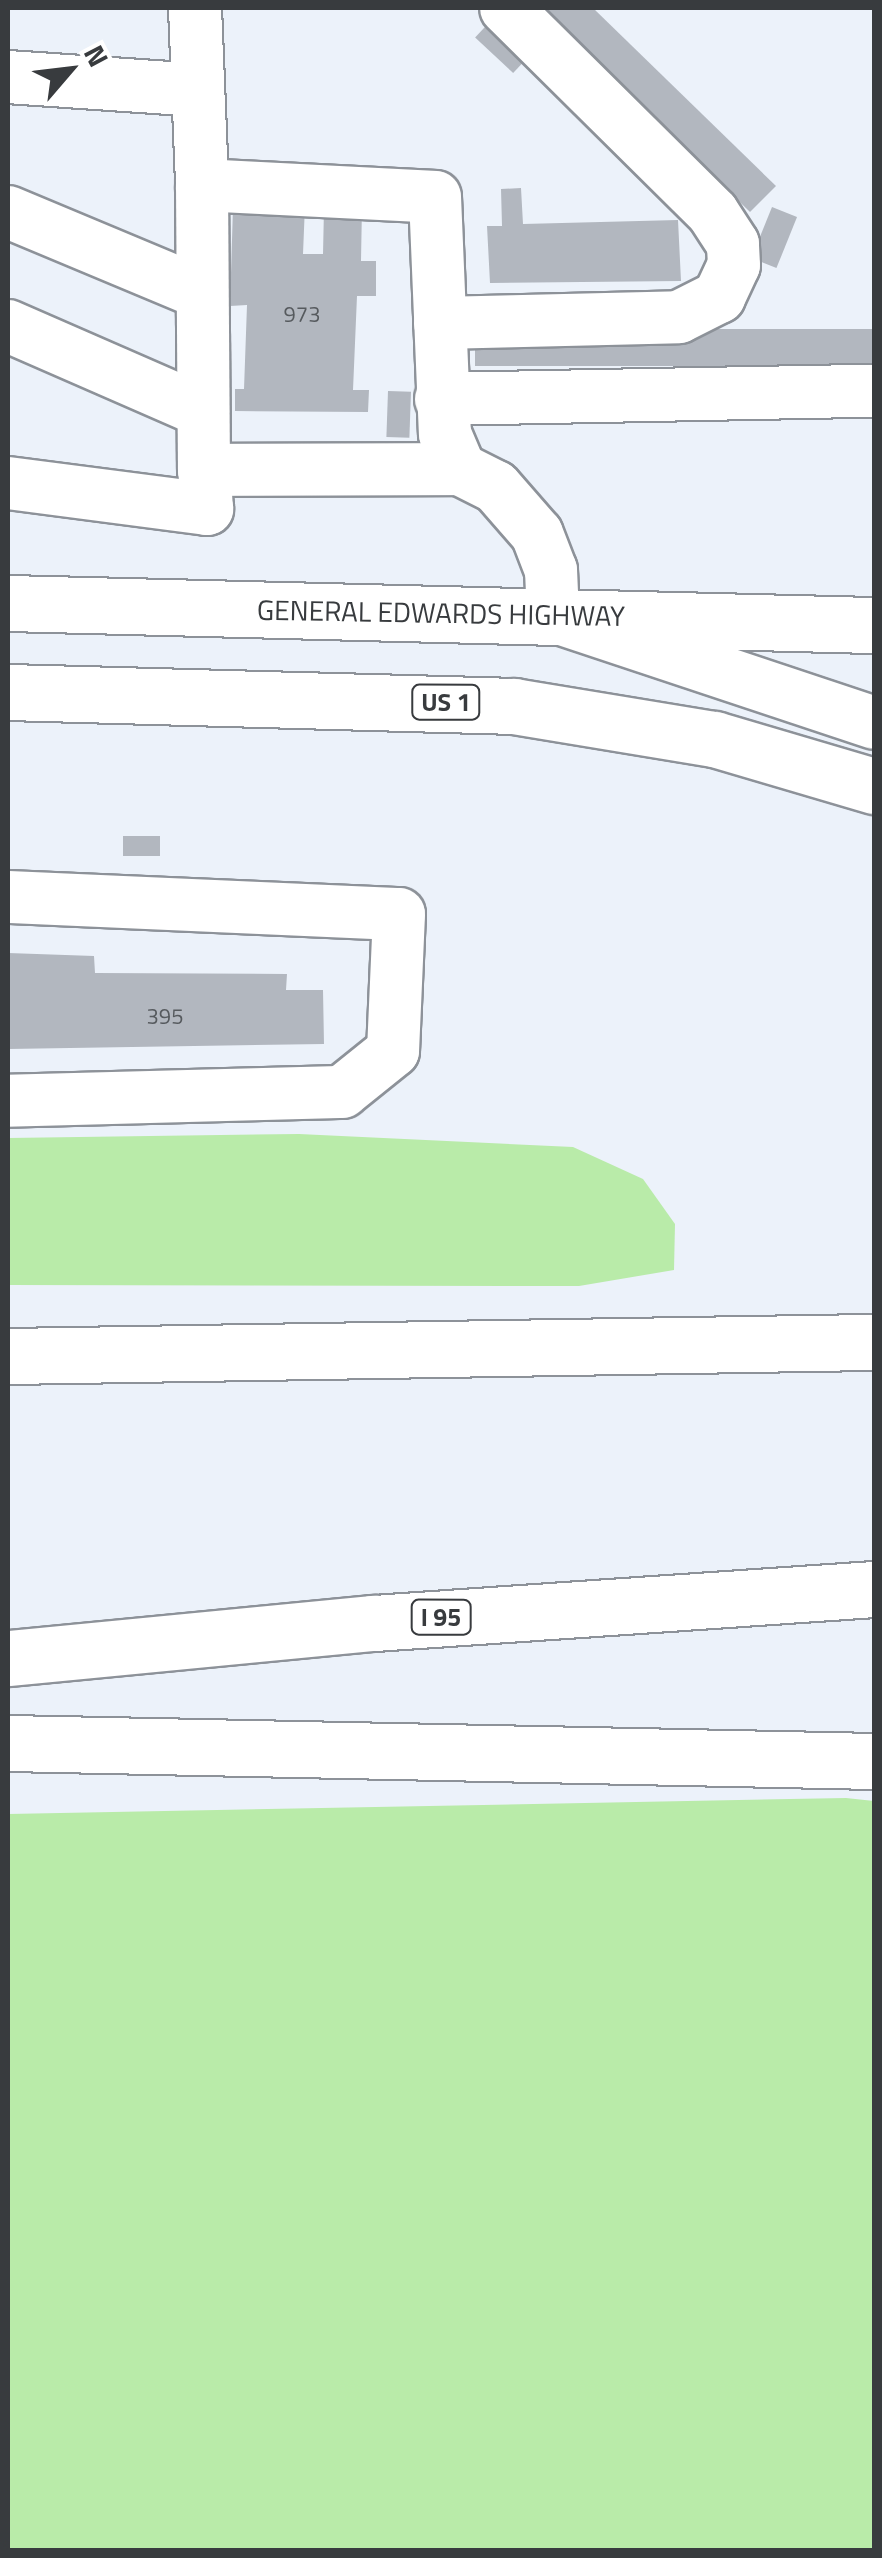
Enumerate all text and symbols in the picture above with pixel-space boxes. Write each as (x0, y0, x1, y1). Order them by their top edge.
north arrow (20, 20, 120, 120)
text: N (73, 37, 120, 74)
house number: 973 (284, 302, 320, 328)
street label: GENERAL EDWARDS HIGHWAY (257, 593, 625, 633)
road number: US 1 (411, 682, 481, 722)
house number: 395 (147, 1004, 183, 1030)
road number: I 95 (408, 1597, 474, 1637)

